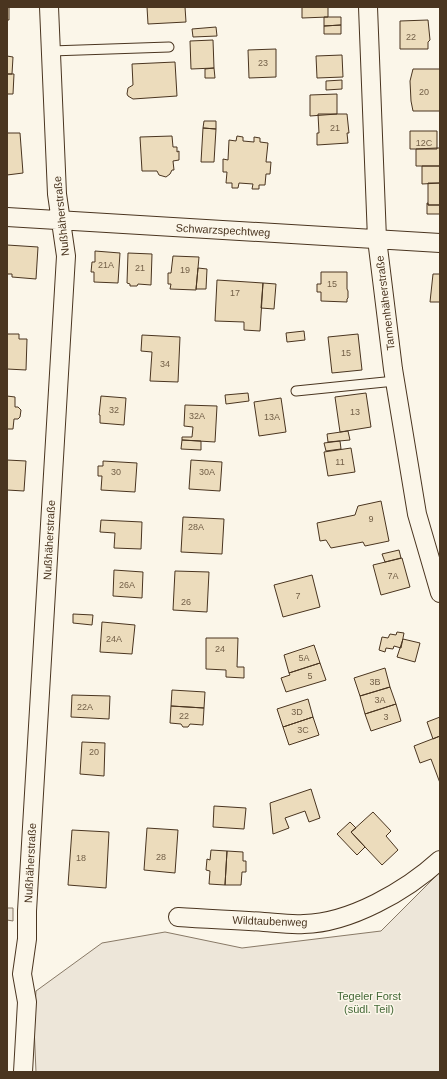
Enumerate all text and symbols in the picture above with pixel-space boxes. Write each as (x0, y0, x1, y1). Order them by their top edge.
house number: 22 (406, 32, 416, 42)
house number: 23 (258, 58, 268, 68)
house number: 20 (419, 87, 429, 97)
house number: 21 (330, 123, 340, 133)
house number: 12C (416, 138, 433, 148)
street label: Nußhäherstraße (51, 176, 71, 256)
street label: Schwarzspechtweg (175, 222, 271, 238)
street label: Tannenhäherstraße (373, 255, 397, 351)
house number: 21A (98, 260, 114, 270)
house number: 21 (135, 263, 145, 273)
house number: 19 (180, 265, 190, 275)
house number: 15 (327, 279, 337, 289)
house number: 17 (230, 288, 240, 298)
house number: 15 (341, 348, 351, 358)
house number: 34 (160, 359, 170, 369)
house number: 32 (109, 405, 119, 415)
house number: 13 (350, 407, 360, 417)
house number: 32A (189, 411, 205, 421)
house number: 13A (264, 412, 280, 422)
house number: 11 (335, 457, 345, 467)
house number: 30 (111, 467, 121, 477)
house number: 30A (199, 467, 215, 477)
street label: Nußhäherstraße (41, 500, 57, 580)
house number: 9 (368, 514, 374, 524)
house number: 28A (188, 522, 204, 532)
house number: 7A (387, 571, 399, 581)
house number: 26A (119, 580, 135, 590)
house number: 7 (295, 591, 301, 601)
house number: 26 (181, 597, 191, 607)
house number: 24A (106, 634, 122, 644)
house number: 24 (215, 644, 225, 654)
house number: 5A (298, 653, 310, 663)
house number: 5 (307, 671, 313, 681)
house number: 3B (369, 677, 381, 687)
house number: 3A (374, 695, 386, 705)
house number: 22A (77, 702, 93, 712)
house number: 3D (291, 707, 303, 717)
house number: 22 (179, 711, 189, 721)
house number: 3 (383, 712, 389, 722)
house number: 3C (297, 725, 309, 735)
house number: 20 (89, 747, 99, 757)
street label: Nußhäherstraße (22, 823, 38, 903)
house number: 28 (156, 852, 166, 862)
house number: 18 (76, 853, 86, 863)
street label: Wildtaubenweg (232, 914, 308, 928)
park label: Tegeler Forst (südl. Teil) (337, 990, 401, 1015)

